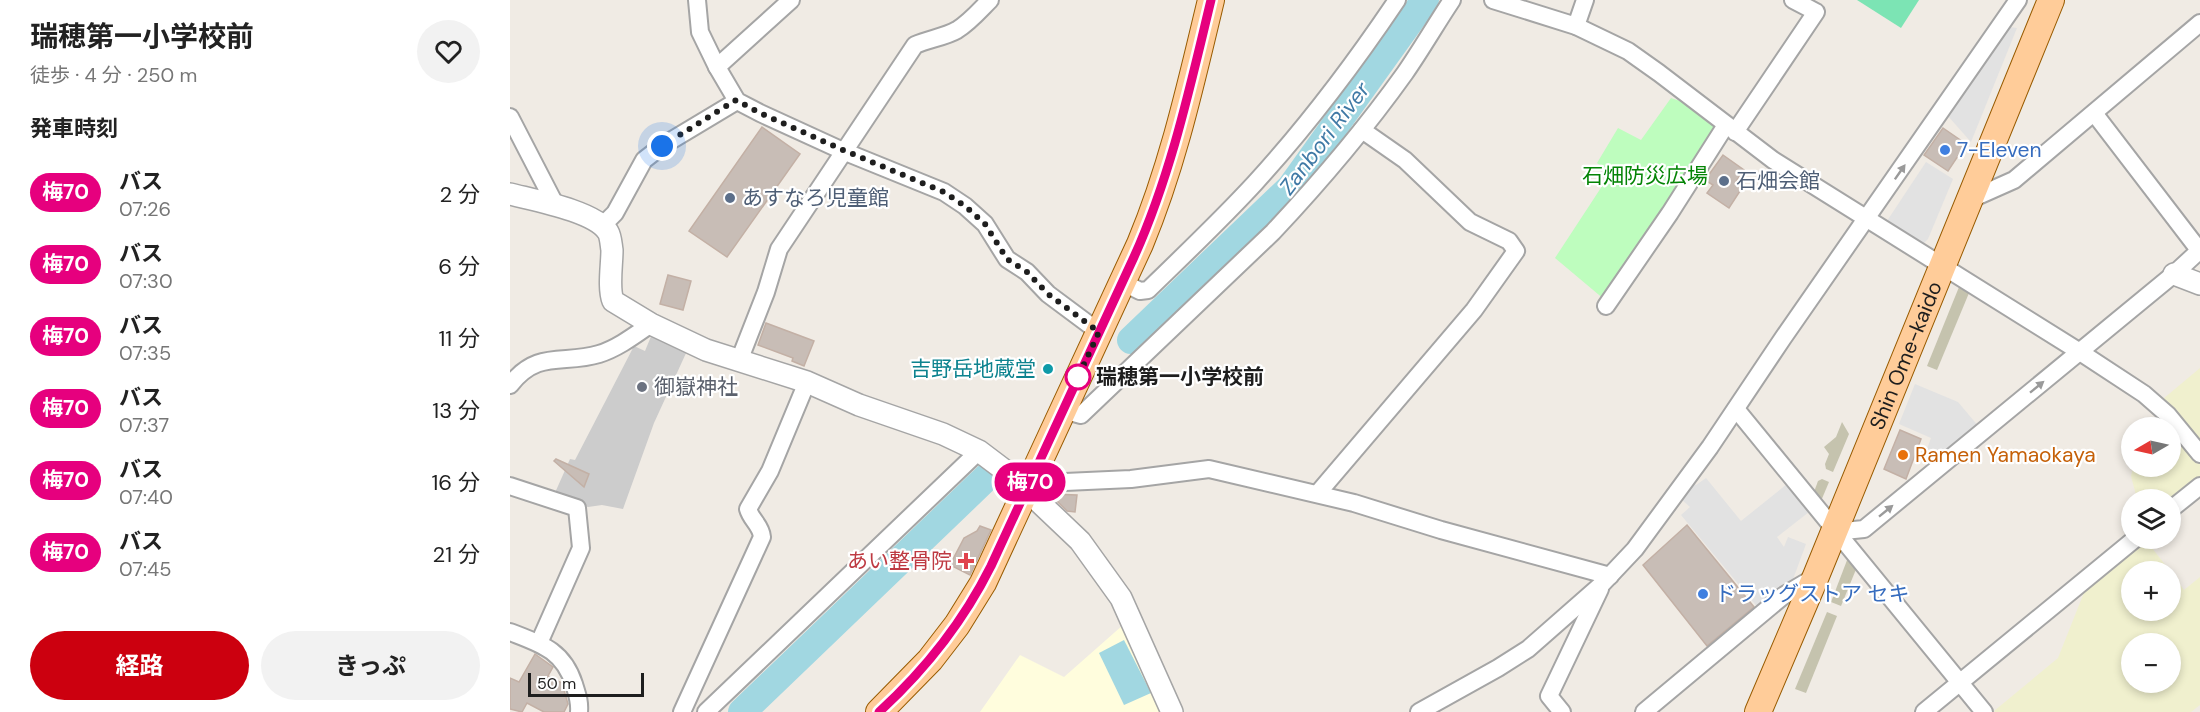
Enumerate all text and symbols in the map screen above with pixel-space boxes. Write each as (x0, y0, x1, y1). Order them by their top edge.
text: 瑞穂第一小学校前 (30, 18, 254, 55)
button: heart (417, 20, 480, 83)
text: 徒歩 · 4 分 · 250 m (30, 62, 197, 88)
water label: Zanbori River (1273, 76, 1377, 200)
text: 発車時刻 (30, 114, 118, 143)
your location (647, 131, 677, 161)
place label: 7-Eleven (1957, 136, 2041, 164)
marker: 7-Eleven (1938, 143, 1952, 157)
park label: 石畑防災広場 (1582, 162, 1708, 190)
one-way arrow (1894, 164, 1906, 180)
text: バス (119, 167, 163, 196)
place label: 石畑会館 (1736, 167, 1820, 195)
marker: 石畑会館 (1717, 174, 1731, 188)
text: 梅70 (42, 178, 89, 206)
text: 2 分 (439, 180, 480, 209)
place label: あすなろ児童館 (742, 184, 889, 212)
marker: あすなろ児童館 (723, 191, 737, 205)
text: 07:26 (119, 196, 171, 222)
text: バス (119, 239, 163, 268)
text: 梅70 (42, 250, 89, 278)
text: 6 分 (438, 252, 480, 281)
text: 07:30 (119, 268, 173, 294)
street label: Shin Ome-kaido (1863, 277, 1949, 434)
text: バス (119, 311, 163, 340)
text: 梅70 (42, 322, 89, 350)
text: 11 分 (438, 324, 480, 353)
text: 07:35 (119, 340, 171, 366)
place label: 吉野岳地蔵堂 (910, 355, 1036, 383)
marker: 吉野岳地蔵堂 (1041, 362, 1055, 376)
place label: 瑞穂第一小学校前 (1096, 363, 1264, 391)
marker: 瑞穂第一小学校前 (1065, 364, 1091, 390)
place label: 御嶽神社 (654, 373, 738, 401)
marker: 御嶽神社 (635, 380, 649, 394)
one-way arrow (2029, 381, 2044, 394)
text: バス (119, 383, 163, 412)
text: 梅70 (42, 394, 89, 422)
text: 13 分 (432, 396, 480, 425)
text: 07:37 (119, 412, 169, 438)
north arrow (2121, 417, 2181, 477)
map controls (2121, 417, 2181, 693)
place label: Ramen Yamaokaya (1915, 441, 2096, 469)
marker: Ramen Yamaokaya (1896, 448, 1910, 462)
text: バス (119, 455, 163, 484)
line badge: 梅70 (996, 462, 1064, 502)
text: 梅70 (42, 466, 89, 494)
text: 16 分 (431, 468, 480, 497)
text: 梅70 (1007, 468, 1053, 496)
text: 07:40 (119, 484, 173, 510)
button: layers (2121, 489, 2181, 549)
one-way arrow (1878, 504, 1894, 517)
text: バス (119, 527, 163, 556)
text: 梅70 (42, 538, 89, 566)
text: 21 分 (433, 540, 480, 569)
place label: あい整骨院 (847, 547, 952, 575)
marker: あい整骨院 (957, 552, 975, 570)
text: 07:45 (119, 556, 171, 582)
button: + (2121, 561, 2181, 621)
place label: ドラッグストア セキ (1715, 580, 1910, 608)
marker: ドラッグストア セキ (1696, 587, 1710, 601)
button: 経路 (30, 631, 249, 700)
button: きっぷ (261, 631, 480, 700)
button: − (2121, 633, 2181, 693)
scale bar (528, 670, 644, 698)
text: 50 m (537, 673, 576, 694)

